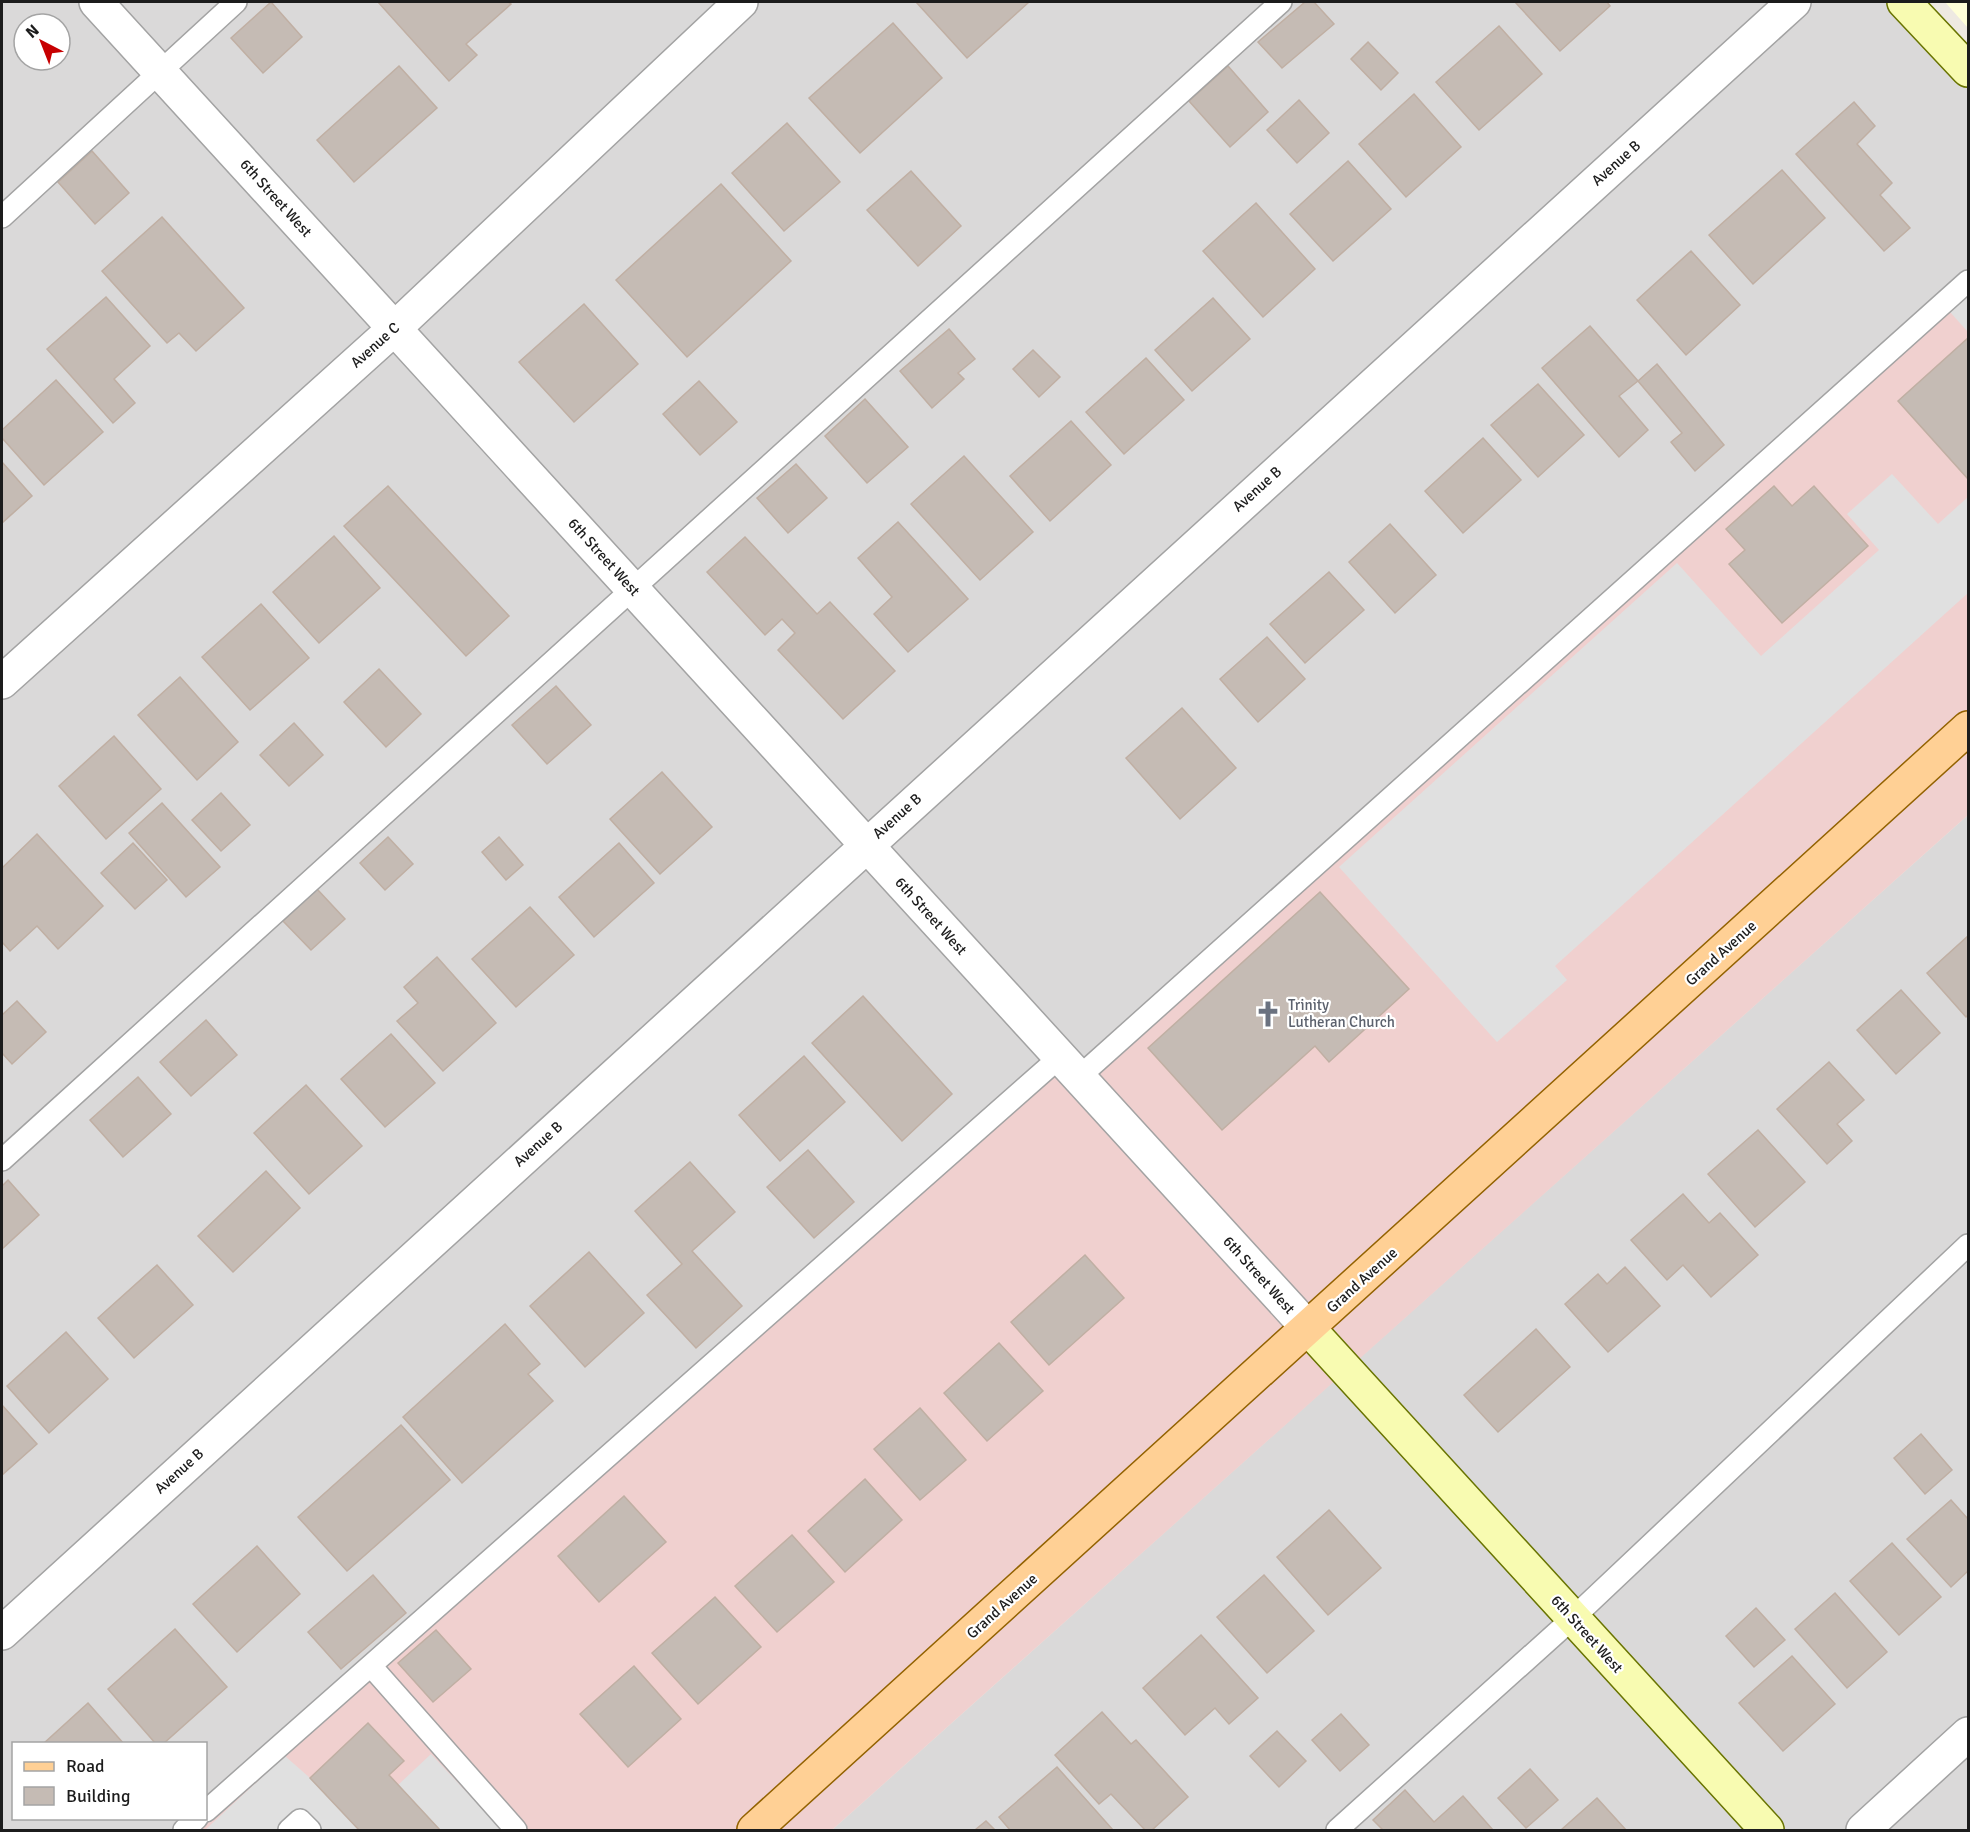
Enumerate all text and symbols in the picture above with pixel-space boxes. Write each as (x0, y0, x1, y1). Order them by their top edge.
north arrow (12, 12, 72, 72)
text: N (22, 20, 43, 43)
street label: Avenue B (1588, 136, 1644, 190)
street label: 6th Street West (236, 155, 316, 241)
street label: Avenue C (347, 318, 403, 372)
street label: Avenue B (1229, 462, 1285, 516)
street label: 6th Street West (564, 514, 644, 600)
street label: Avenue B (869, 789, 925, 843)
street label: 6th Street West (891, 873, 971, 959)
street label: Grand Avenue (1682, 917, 1760, 989)
place label: Trinity Lutheran Church (1288, 996, 1395, 1031)
church icon: Trinity Lutheran Church (1253, 999, 1283, 1029)
street label: Avenue B (510, 1117, 566, 1171)
street label: 6th Street West (1219, 1232, 1299, 1318)
street label: Grand Avenue (1323, 1244, 1401, 1316)
street label: Avenue B (151, 1444, 207, 1498)
street label: Grand Avenue (963, 1570, 1041, 1642)
street label: 6th Street West (1547, 1591, 1627, 1677)
legend (12, 1742, 207, 1820)
text: Road (66, 1755, 105, 1777)
text: Building (66, 1785, 130, 1807)

